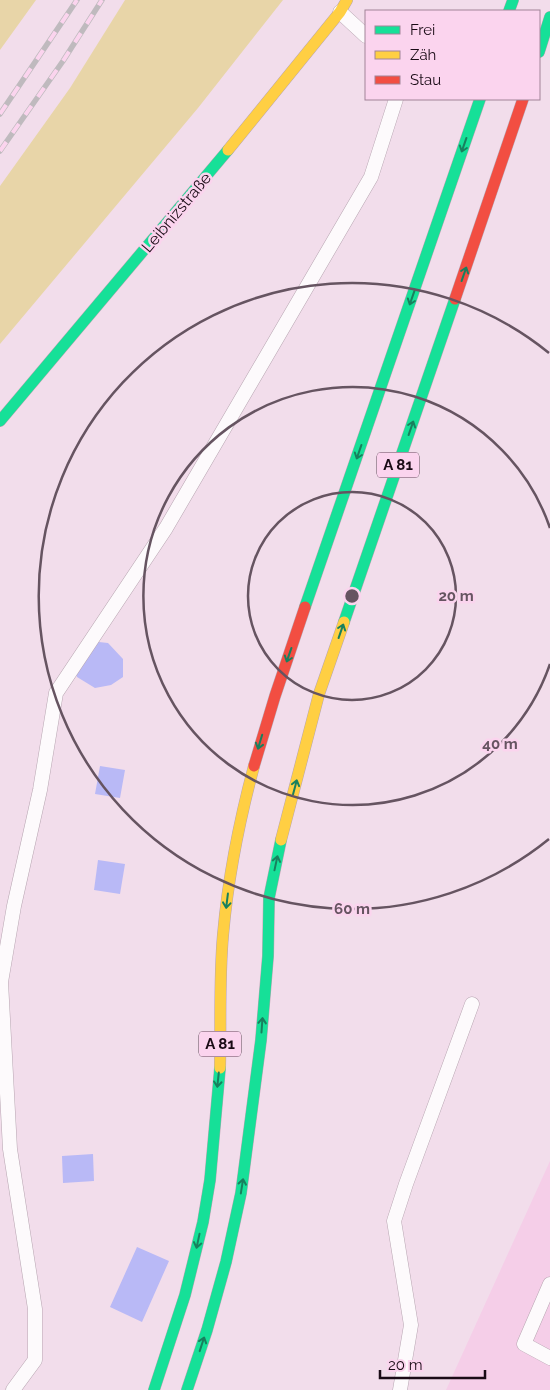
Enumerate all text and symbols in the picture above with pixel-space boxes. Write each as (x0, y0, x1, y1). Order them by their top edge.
legend (365, 10, 540, 100)
text: Frei (410, 21, 435, 39)
text: Zäh (410, 46, 436, 64)
text: Stau (410, 71, 441, 89)
one-way arrow (459, 137, 469, 153)
street label: Leibnizstraße (138, 169, 215, 256)
one-way arrow (460, 267, 469, 282)
one-way arrow (406, 290, 416, 306)
one-way arrow (407, 420, 416, 436)
one-way arrow (354, 444, 363, 459)
road number: A 81 (377, 452, 419, 478)
centre of rings (343, 587, 361, 605)
text: 20 m (438, 587, 474, 605)
one-way arrow (337, 624, 346, 639)
one-way arrow (284, 647, 293, 663)
one-way arrow (255, 734, 265, 750)
text: 40 m (482, 735, 518, 753)
one-way arrow (290, 779, 300, 795)
one-way arrow (272, 856, 281, 872)
one-way arrow (222, 893, 232, 909)
text: 60 m (334, 900, 370, 918)
one-way arrow (258, 1017, 267, 1033)
road number: A 81 (199, 1032, 241, 1056)
one-way arrow (213, 1072, 223, 1088)
one-way arrow (237, 1179, 247, 1195)
one-way arrow (193, 1233, 202, 1249)
one-way arrow (198, 1336, 208, 1352)
scale bar (380, 1348, 485, 1380)
text: 20 m (388, 1356, 423, 1374)

